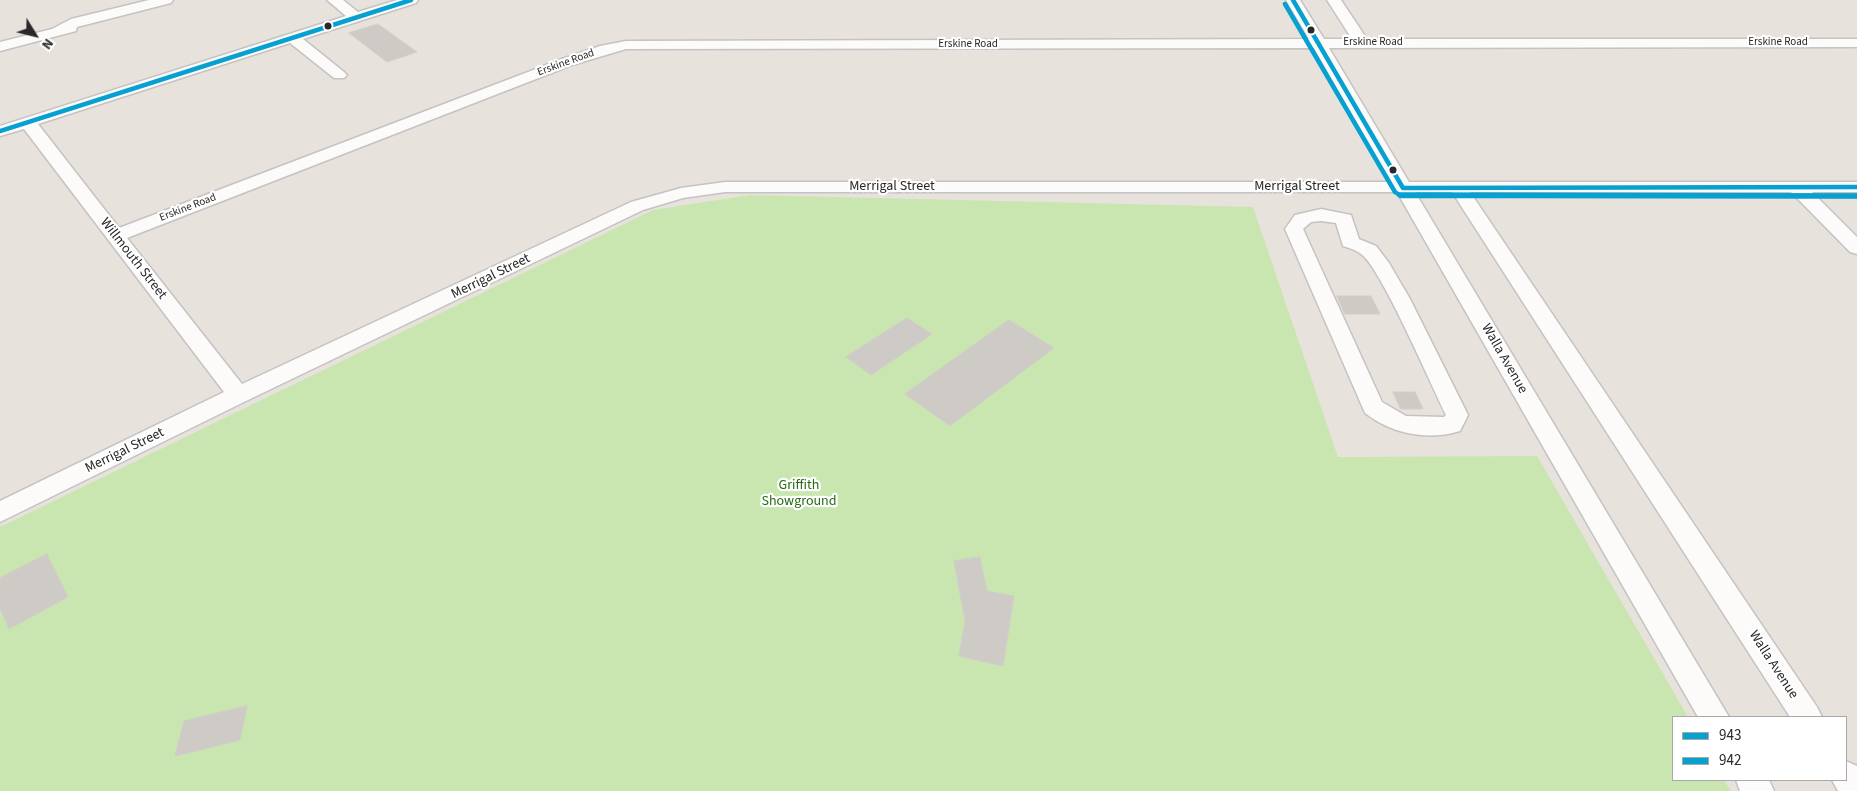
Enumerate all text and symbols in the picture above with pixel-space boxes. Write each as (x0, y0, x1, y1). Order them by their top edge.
north arrow (10, 10, 60, 60)
unlabelled marker (323, 21, 333, 31)
unlabelled marker (1306, 25, 1316, 35)
text: N (36, 34, 58, 53)
street label: Erskine Road (1343, 36, 1403, 50)
street label: Erskine Road (1748, 36, 1808, 50)
street label: Erskine Road (938, 38, 998, 52)
street label: Erskine Road (536, 47, 596, 79)
unlabelled marker (1388, 165, 1398, 175)
street label: Merrigal Street (849, 179, 935, 195)
street label: Merrigal Street (1254, 179, 1340, 195)
street label: Erskine Road (158, 191, 218, 225)
street label: Willmouth Street (96, 215, 170, 303)
street label: Merrigal Street (449, 251, 533, 303)
street label: Walla Avenue (1477, 321, 1531, 397)
street label: Merrigal Street (83, 425, 167, 477)
park label: Griffith Showground (761, 478, 837, 511)
street label: Walla Avenue (1745, 628, 1801, 702)
legend (1672, 716, 1847, 781)
text: 943 (1719, 725, 1741, 746)
text: 942 (1719, 750, 1741, 771)

